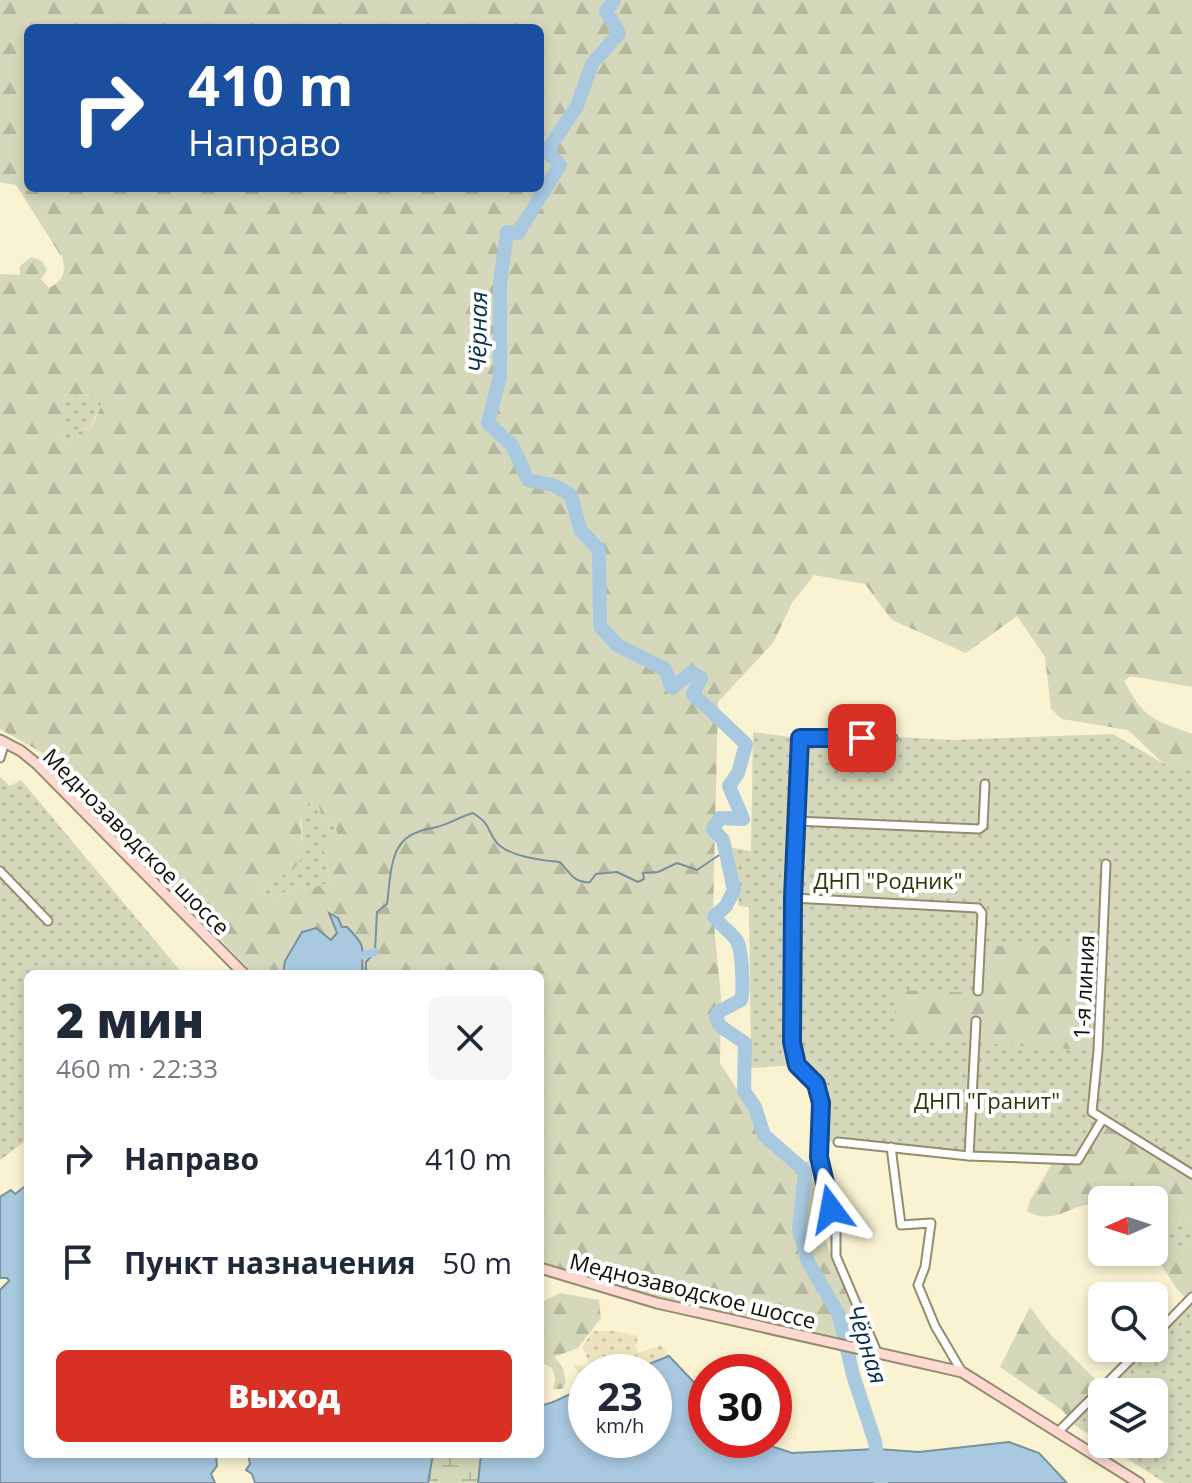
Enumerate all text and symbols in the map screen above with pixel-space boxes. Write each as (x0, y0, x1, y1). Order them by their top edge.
text: 410 m (188, 46, 354, 122)
icon: right (56, 56, 160, 160)
text: Направо (188, 118, 341, 167)
water label: Чёрная (460, 291, 494, 373)
pin (828, 704, 896, 772)
icon: arrive (840, 716, 884, 760)
street label: Меднозаводское шоссе (37, 741, 237, 941)
park label: ДНП "Родник" (814, 865, 962, 895)
street label: 1-я линия (1065, 934, 1101, 1040)
text: 2 мин (56, 987, 204, 1052)
button: close (428, 996, 512, 1080)
text: 460 m · 22:33 (56, 1050, 218, 1086)
park label: ДНП "Гранит" (914, 1085, 1060, 1115)
icon: right (56, 1136, 100, 1180)
text: Направо (124, 1138, 259, 1179)
text: 410 m (425, 1138, 512, 1179)
position arrow (789, 1167, 873, 1251)
north arrow (1088, 1186, 1168, 1266)
map controls (1088, 1186, 1168, 1458)
icon: arrive (56, 1240, 100, 1284)
text: Пункт назначения (124, 1242, 416, 1283)
text: 50 m (442, 1242, 512, 1283)
street label: Меднозаводское шоссе (567, 1245, 819, 1335)
button: search (1088, 1282, 1168, 1362)
water label: Чёрная (840, 1300, 896, 1388)
button: Выход (56, 1350, 512, 1442)
speed limit sign: 30 (688, 1354, 792, 1458)
text: 23 (597, 1368, 643, 1423)
button: layers (1088, 1378, 1168, 1458)
text: km/h (596, 1412, 644, 1439)

